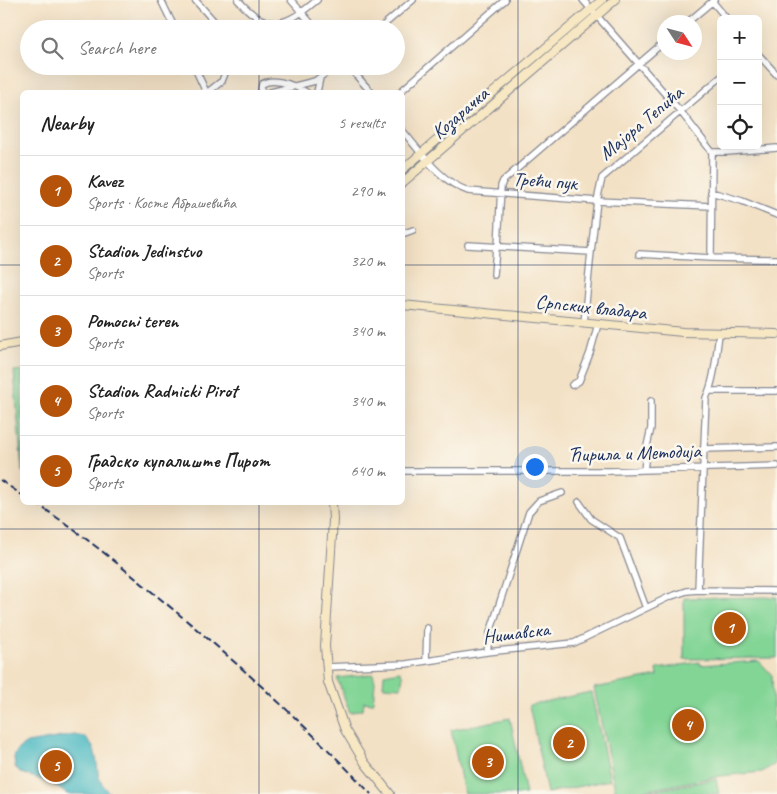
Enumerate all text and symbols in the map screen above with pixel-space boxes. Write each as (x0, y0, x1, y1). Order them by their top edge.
north arrow (657, 15, 702, 60)
map controls (717, 15, 762, 150)
button: + (717, 15, 762, 60)
search box (20, 20, 405, 75)
icon: search (38, 34, 66, 62)
text: Search here (78, 36, 155, 60)
button: − (717, 60, 762, 105)
street label: Мајора Тепића (594, 80, 689, 166)
street label: Козарачка (426, 81, 495, 145)
button: locate (717, 105, 762, 150)
text: Nearby (40, 110, 93, 136)
text: 5 results (338, 113, 385, 133)
street label: Трећи пук (512, 166, 580, 196)
text: Kavez (87, 169, 123, 193)
text: 1 (52, 181, 60, 201)
text: 290 m (351, 181, 385, 201)
text: Sports · Косте Абрашевића (87, 193, 236, 213)
text: Stadion Jedinstvo (87, 239, 201, 263)
text: 2 (52, 251, 60, 271)
text: 320 m (351, 251, 385, 271)
text: Sports (87, 263, 123, 283)
street label: Српских владара (534, 289, 649, 325)
text: Pomocni teren (87, 309, 178, 333)
text: 3 (52, 321, 60, 341)
text: 340 m (351, 321, 385, 341)
text: Sports (87, 333, 123, 353)
text: Stadion Radnicki Pirot (87, 379, 237, 403)
text: 4 (52, 391, 60, 411)
text: 340 m (351, 391, 385, 411)
text: Sports (87, 403, 123, 423)
street label: Ћирила и Методија (567, 438, 703, 468)
text: Градско купалиште Пирот (87, 449, 270, 473)
your location (522, 454, 548, 480)
text: 5 (53, 461, 59, 481)
text: 640 m (351, 461, 385, 481)
text: Sports (87, 473, 123, 493)
pin: 1 (714, 609, 746, 647)
street label: Нишавска (481, 616, 553, 650)
pin: 4 (672, 706, 704, 744)
pin: 2 (553, 724, 585, 762)
pin: 3 (472, 743, 504, 781)
pin: 5 (40, 747, 72, 785)

